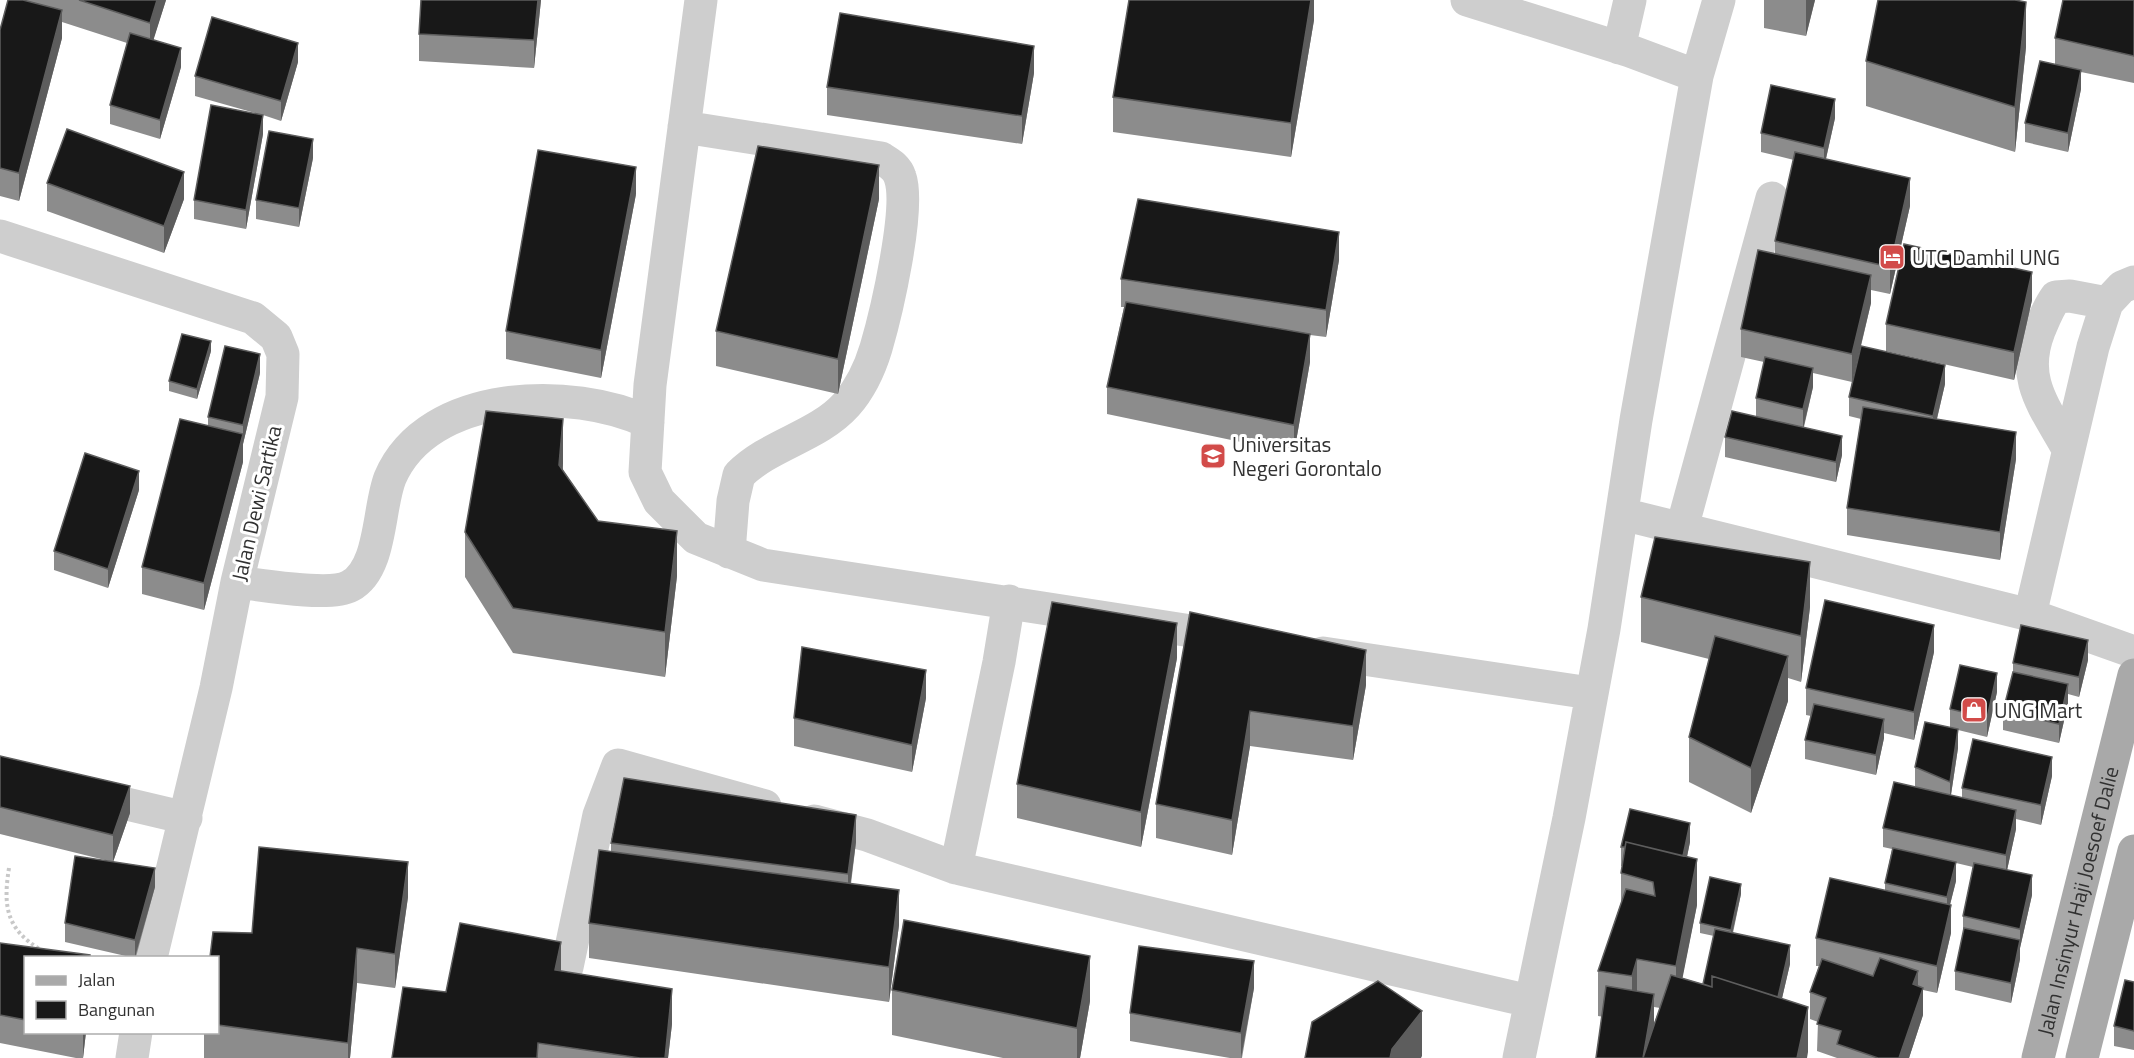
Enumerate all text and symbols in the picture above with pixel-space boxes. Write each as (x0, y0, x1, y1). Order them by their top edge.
place label: UTC Damhil UNG (1912, 241, 2060, 273)
hotel icon: UTC Damhil UNG (1877, 242, 1907, 272)
street label: Jalan Dewi Sartika (223, 422, 290, 584)
place label: Universitas Negeri Gorontalo (1232, 428, 1382, 484)
school or university icon: Universitas Negeri Gorontalo (1198, 441, 1228, 471)
place label: UNG Mart (1994, 694, 2083, 726)
shop icon: UNG Mart (1959, 695, 1989, 725)
street label: Jalan Insinyur Haji Joesoef Dalie (2028, 763, 2127, 1039)
legend (24, 956, 219, 1034)
text: Jalan (78, 966, 115, 993)
text: Bangunan (78, 996, 155, 1023)

